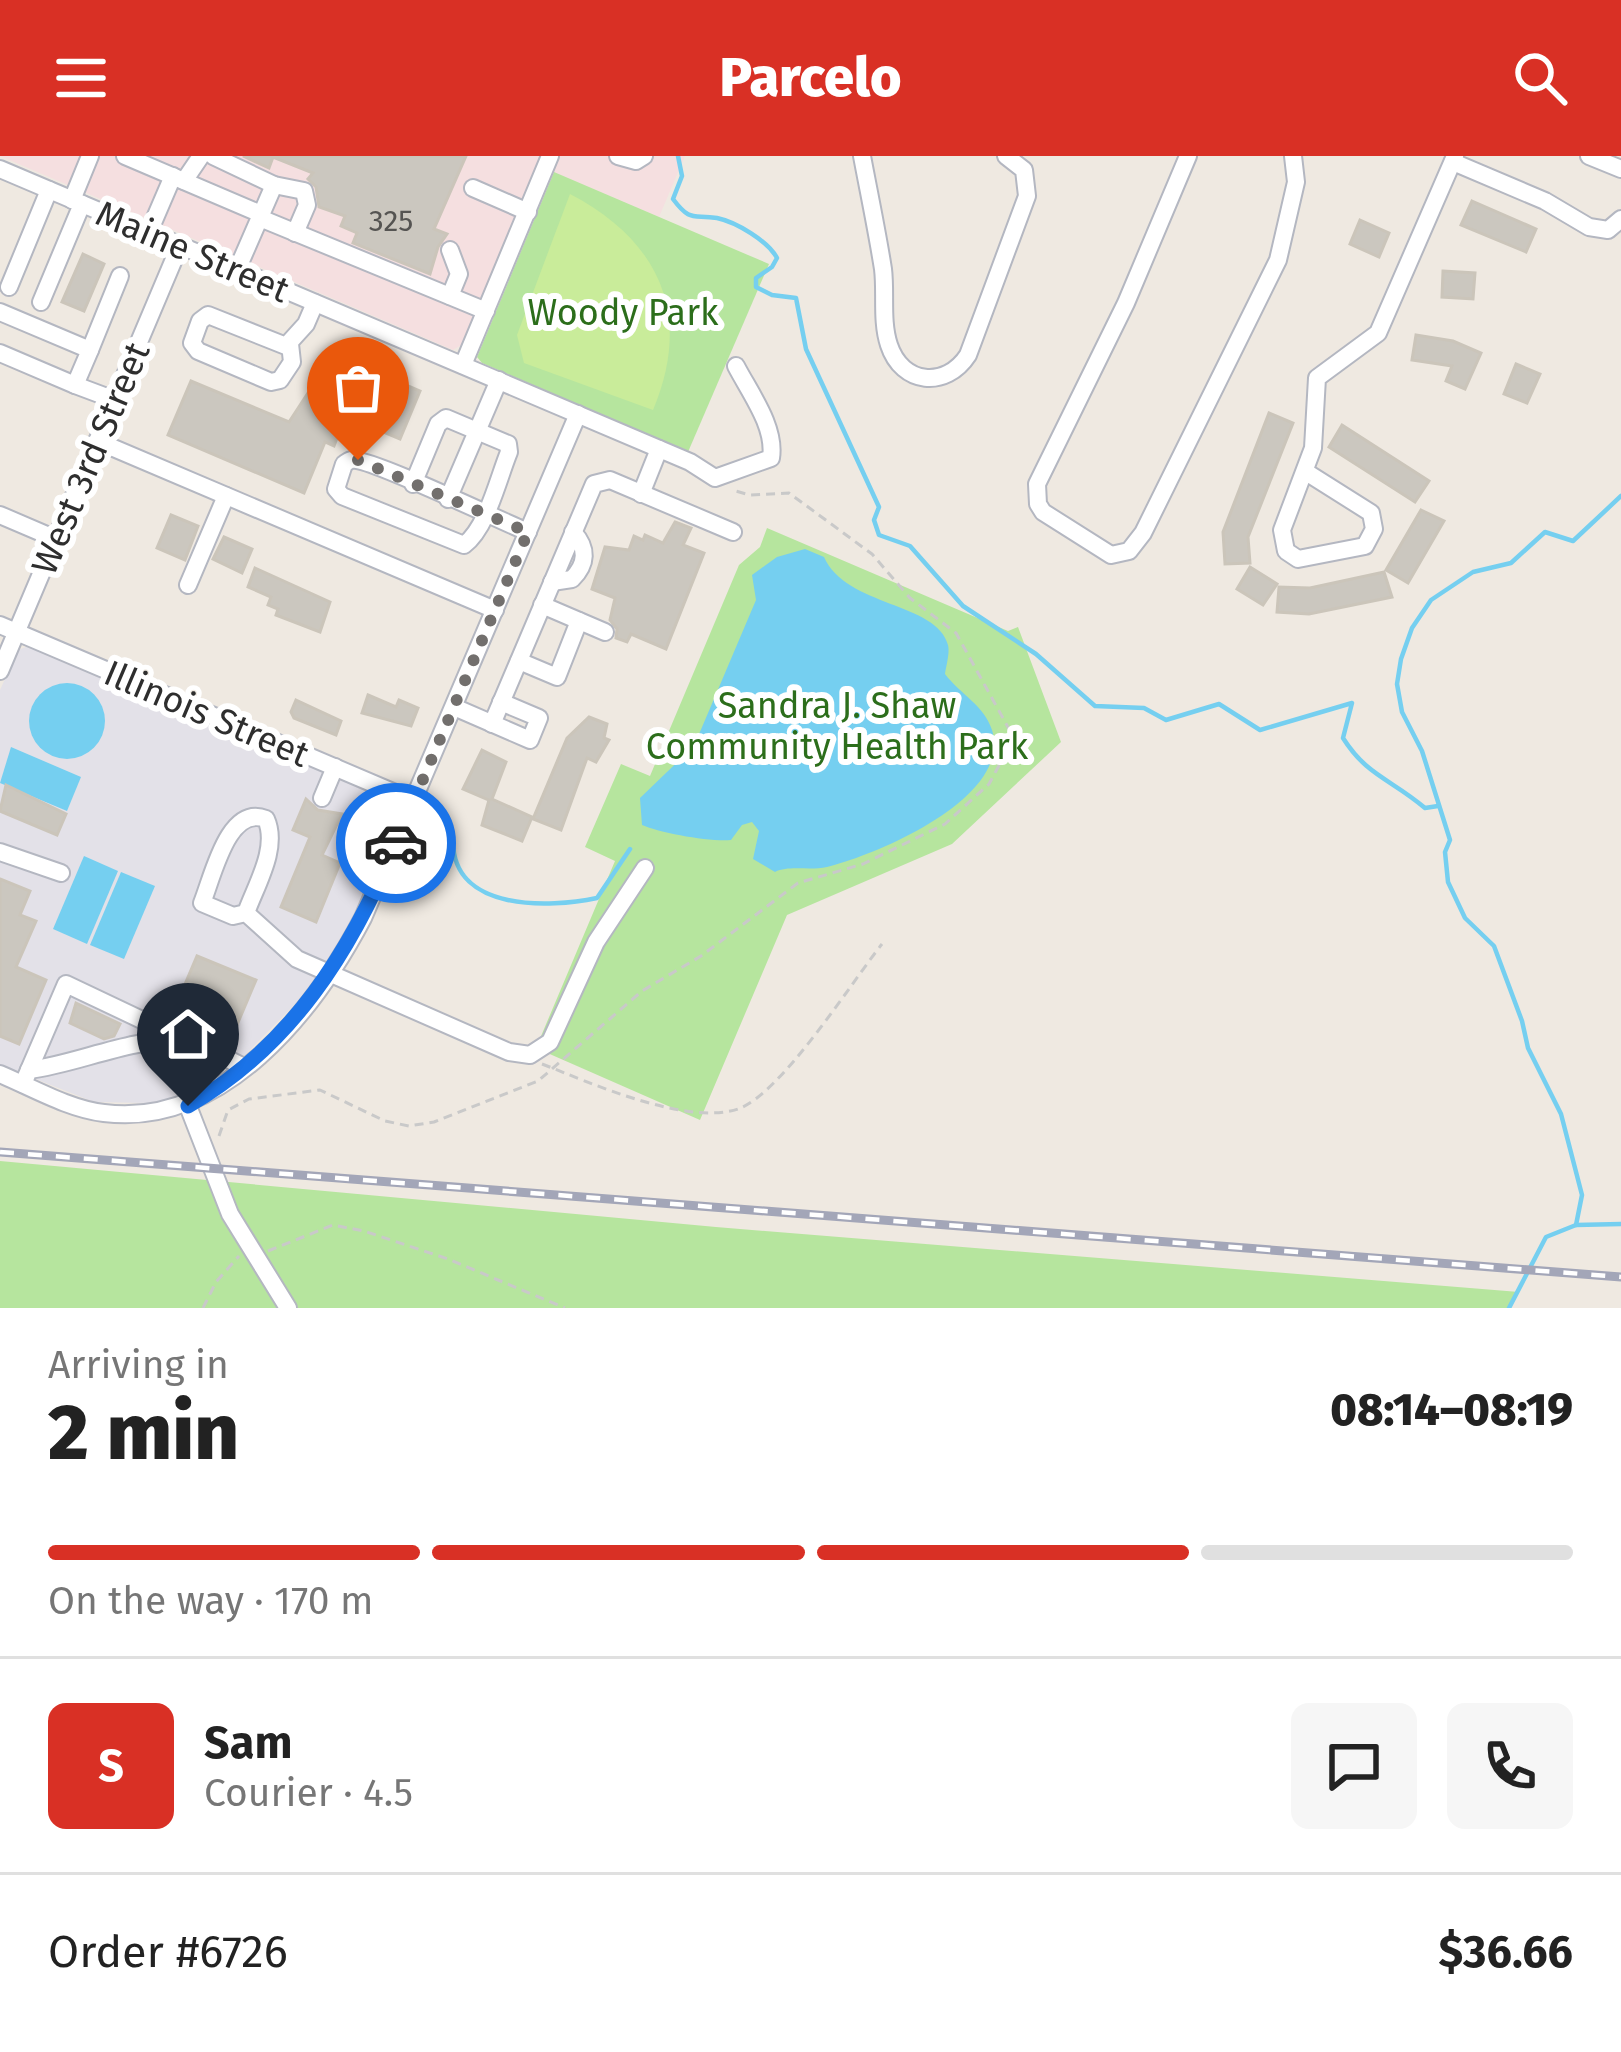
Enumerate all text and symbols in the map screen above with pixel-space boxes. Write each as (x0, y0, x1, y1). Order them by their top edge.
icon: menu (48, 45, 114, 111)
icon: search (1507, 45, 1573, 111)
text: Parcelo (719, 46, 902, 110)
street label: Maine Street (89, 191, 296, 312)
house number: 325 (369, 203, 413, 239)
park label: Woody Park (527, 291, 719, 335)
street label: West 3rd Street (22, 336, 160, 581)
pin (307, 337, 409, 460)
icon: bag (325, 355, 391, 421)
street label: Illinois Street (98, 651, 316, 777)
park label: Sandra J. Shaw Community Health Park (646, 684, 1029, 769)
courier (336, 783, 456, 903)
icon: car (363, 810, 429, 876)
pin (137, 983, 239, 1106)
icon: home (155, 1001, 221, 1067)
text: Arriving in (48, 1342, 229, 1388)
text: 08:14–08:19 (1330, 1383, 1573, 1437)
text: 2 min (48, 1386, 239, 1480)
text: On the way · 170 m (48, 1578, 373, 1624)
button: chat (1291, 1703, 1417, 1829)
button: phone (1447, 1703, 1573, 1829)
text: Sam (204, 1716, 292, 1770)
text: S (98, 1739, 124, 1793)
text: Courier · 4.5 (204, 1770, 413, 1816)
text: Order #6726 (48, 1925, 288, 1979)
text: $36.66 (1438, 1925, 1573, 1979)

